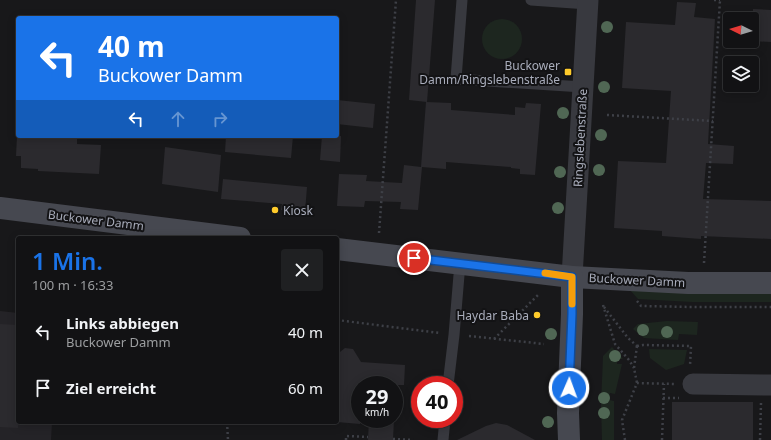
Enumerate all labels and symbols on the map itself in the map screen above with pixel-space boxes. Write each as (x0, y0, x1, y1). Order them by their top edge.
north arrow (723, 12, 759, 48)
place label: Buckower Damm/Ringslebenstraße (419, 57, 560, 88)
marker: Buckower Damm/Ringslebenstraße (563, 67, 573, 77)
street label: Ringslebenstraße (569, 88, 591, 188)
place label: Kiosk (283, 202, 314, 219)
marker: Kiosk (270, 205, 280, 215)
street label: Buckower Damm (47, 206, 145, 234)
pin (397, 241, 431, 275)
street label: Buckower Damm (588, 269, 686, 291)
place label: Haydar Baba (456, 307, 529, 324)
marker: Haydar Baba (532, 310, 542, 320)
position arrow (548, 367, 590, 409)
speed limit sign: 40 (411, 376, 463, 428)

